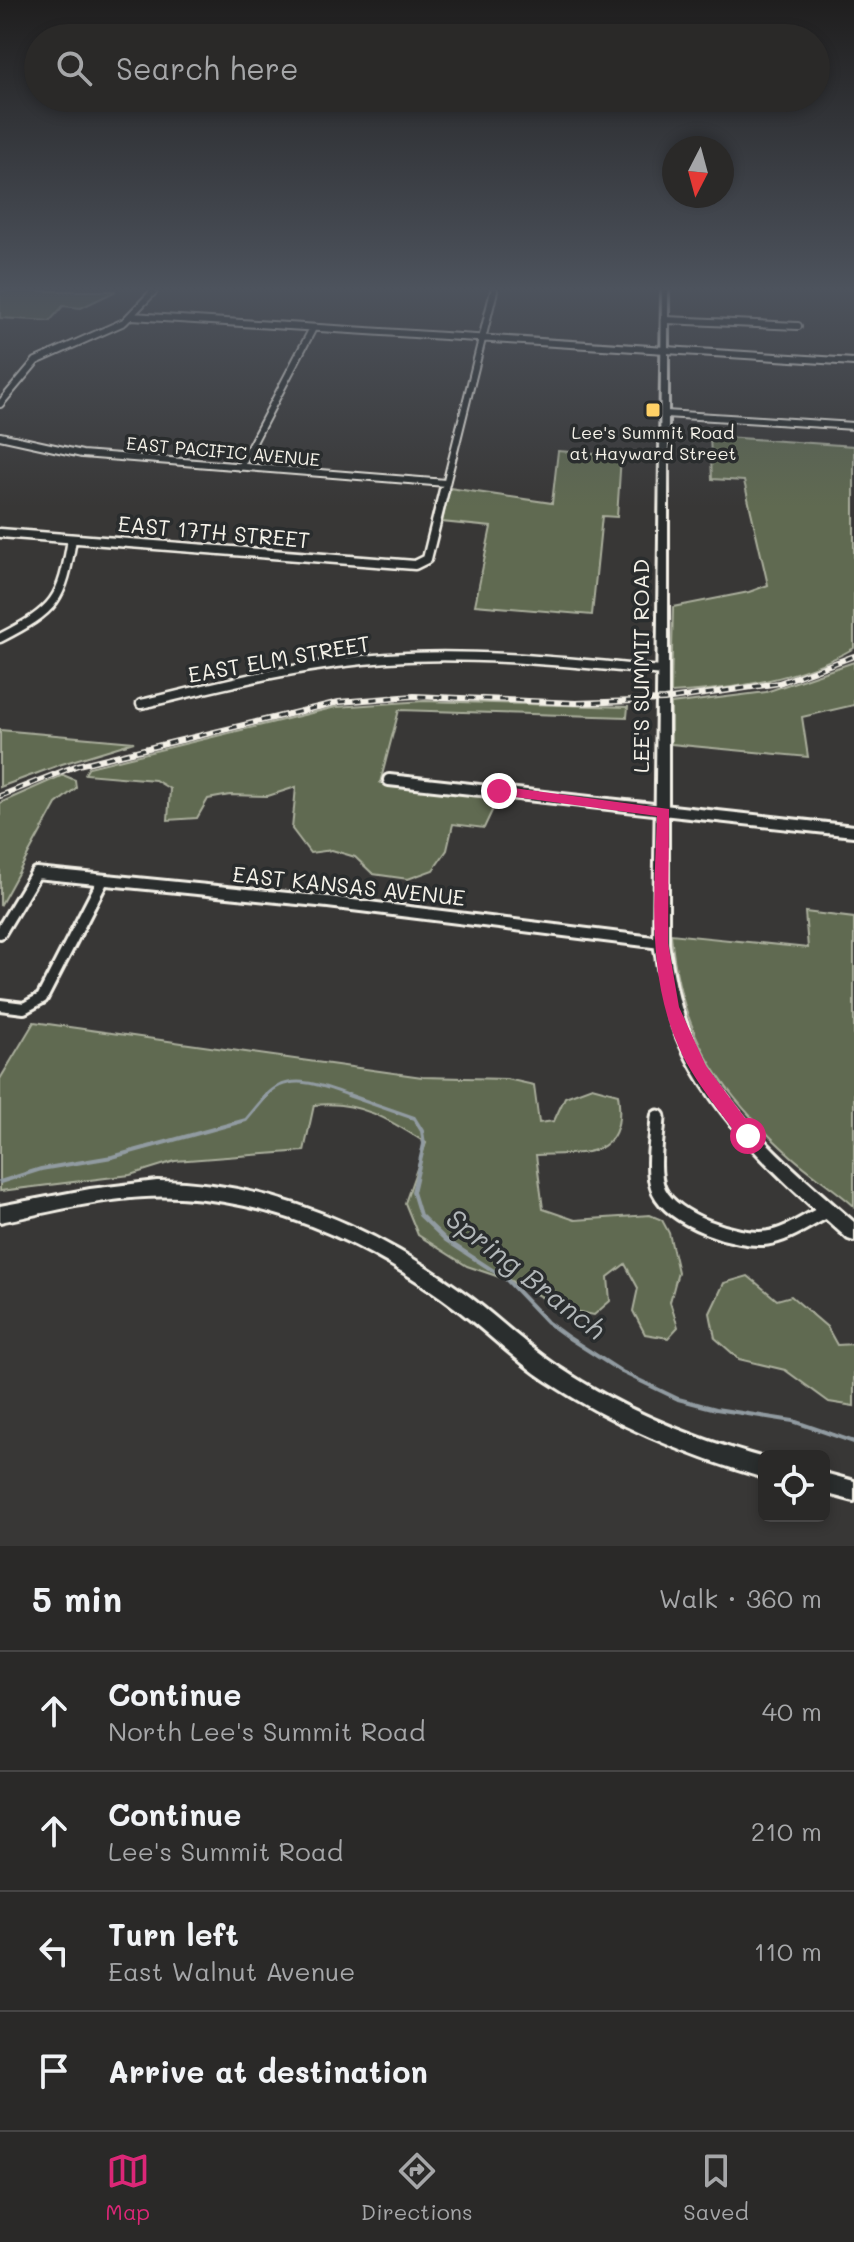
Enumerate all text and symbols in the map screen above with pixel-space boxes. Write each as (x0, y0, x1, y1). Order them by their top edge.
search box (24, 24, 830, 112)
icon: search (52, 46, 96, 90)
text: Search here (116, 48, 299, 88)
north arrow (662, 136, 734, 208)
marker: Lee's Summit Road at Hayward Street (644, 401, 662, 419)
place label: Lee's Summit Road at Hayward Street (569, 420, 737, 465)
street label: EAST PACIFIC AVENUE (125, 431, 321, 471)
street label: EAST 17TH STREET (117, 509, 311, 554)
street label: LEE'S SUMMIT ROAD (626, 559, 655, 773)
street label: EAST ELM STREET (186, 628, 372, 689)
route end (481, 773, 517, 809)
street label: EAST KANSAS AVENUE (231, 859, 467, 912)
route start (730, 1118, 766, 1154)
water label: Spring Branch (439, 1200, 614, 1347)
map controls (758, 1450, 830, 1522)
button: locate (758, 1450, 830, 1522)
text: 5 min (32, 1576, 122, 1621)
text: Walk · 360 m (659, 1581, 822, 1615)
text: Continue (108, 1674, 241, 1714)
icon: ahead (32, 1689, 76, 1733)
text: 40 m (762, 1694, 822, 1728)
text: North Lee's Summit Road (108, 1714, 425, 1748)
text: Continue (108, 1794, 241, 1834)
icon: ahead (32, 1809, 76, 1853)
text: 210 m (751, 1814, 822, 1848)
text: Lee's Summit Road (108, 1834, 343, 1868)
text: Turn left (108, 1914, 239, 1954)
icon: left (32, 1929, 76, 1973)
text: 110 m (754, 1934, 822, 1968)
text: East Walnut Avenue (108, 1954, 355, 1988)
icon: arrive (32, 2049, 76, 2093)
text: Arrive at destination (108, 2051, 428, 2091)
tab: Map (105, 2149, 150, 2226)
tab: Directions (361, 2149, 473, 2226)
tab: Saved (683, 2149, 749, 2226)

